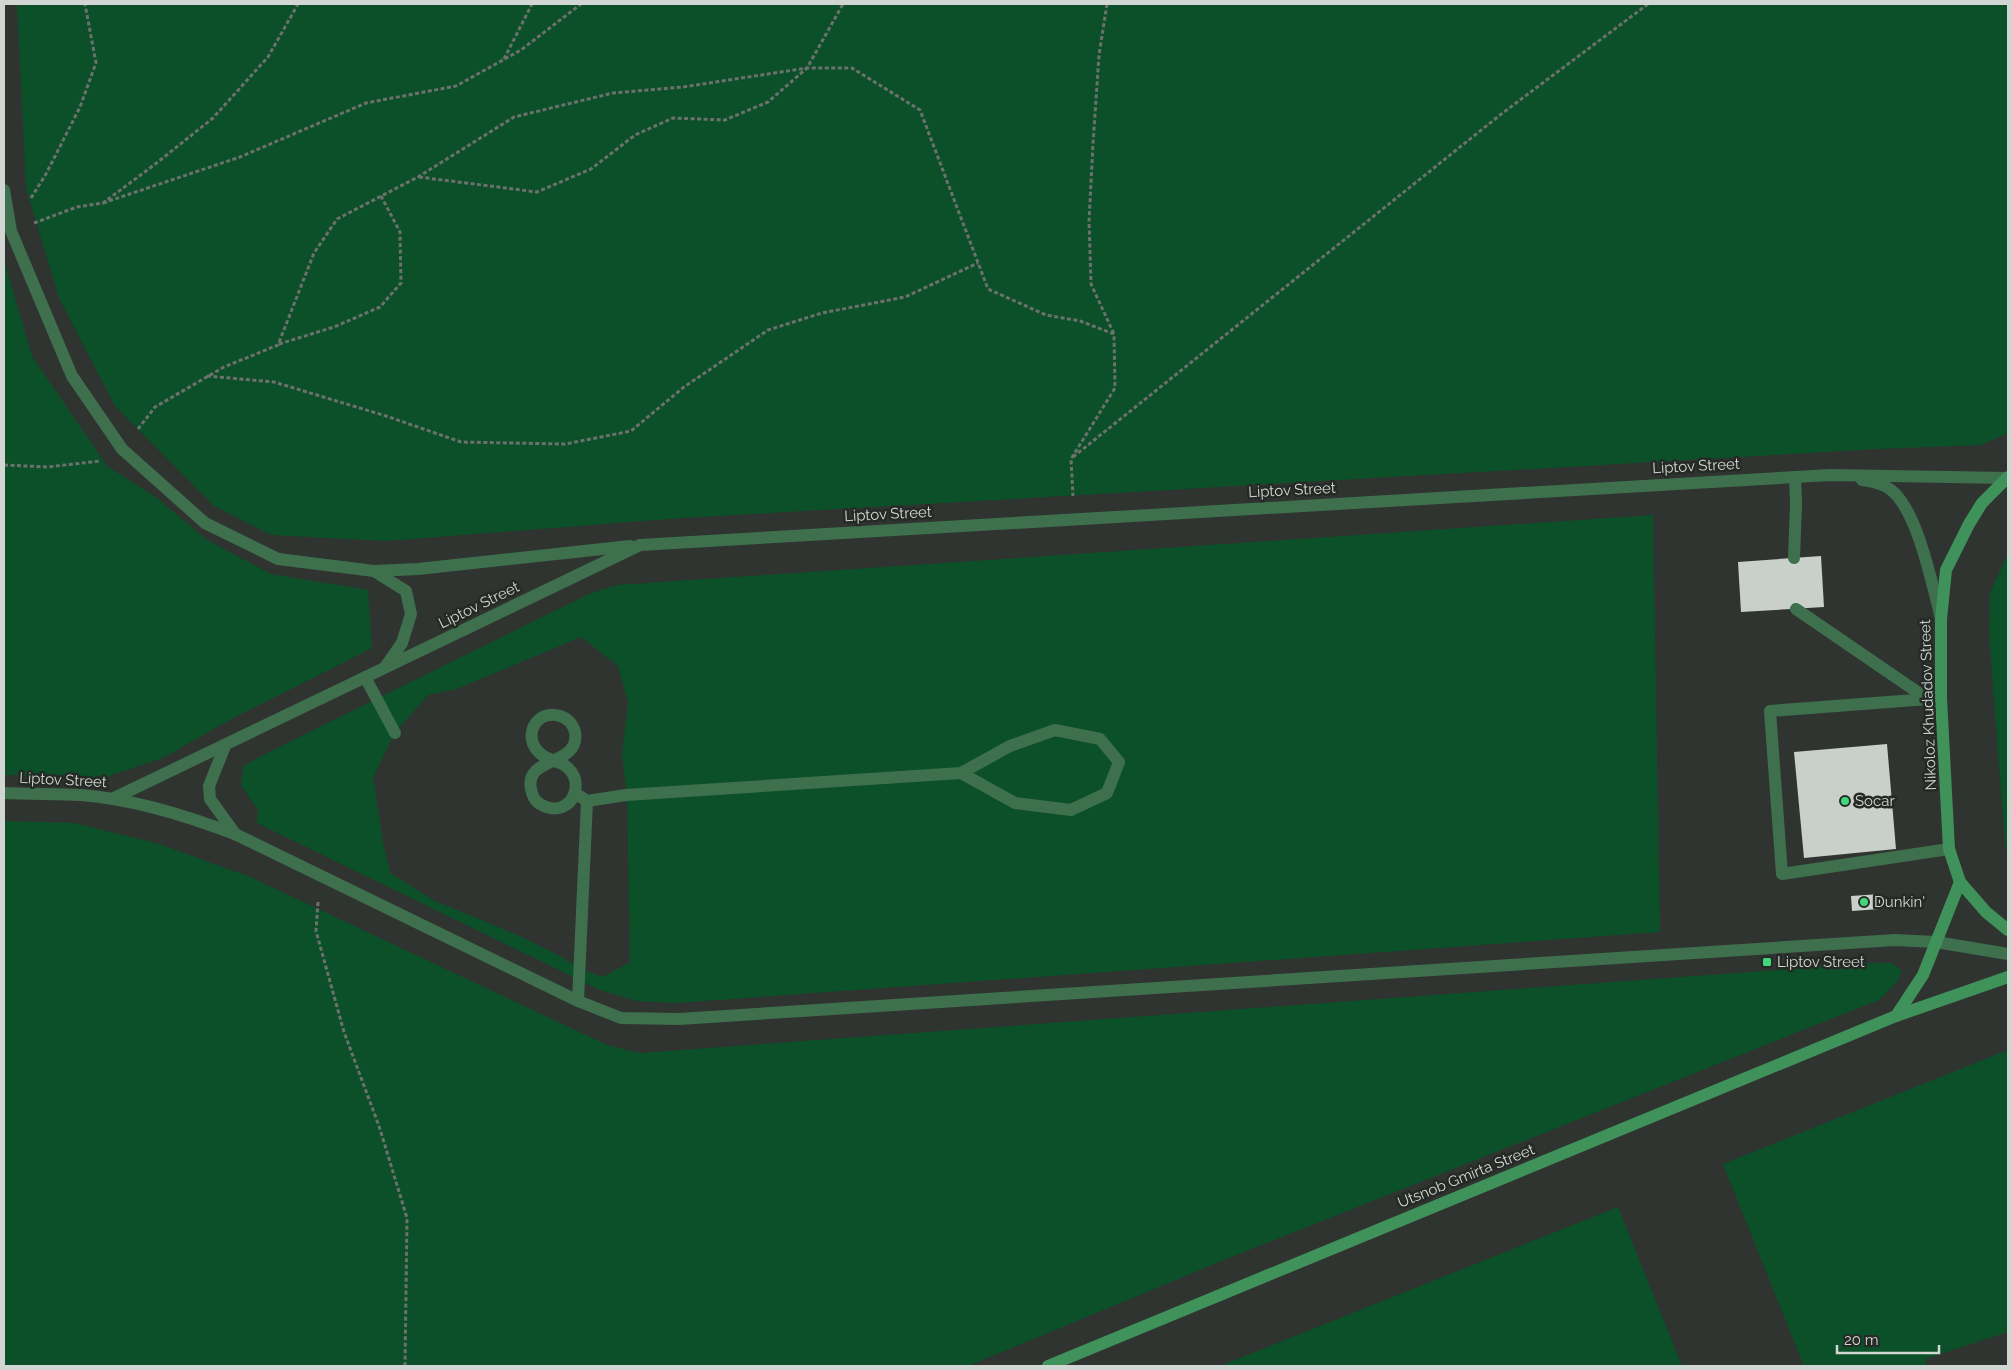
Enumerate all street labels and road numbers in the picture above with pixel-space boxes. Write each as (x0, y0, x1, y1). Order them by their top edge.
street label: Liptov Street (1652, 455, 1740, 477)
street label: Liptov Street (1248, 479, 1336, 501)
street label: Liptov Street (844, 503, 932, 525)
street label: Liptov Street (436, 578, 522, 632)
street label: Nikoloz Khudadov Street (1916, 619, 1940, 791)
street label: Liptov Street (19, 769, 107, 791)
street label: Utsnob Gmirta Street (1395, 1140, 1537, 1212)

